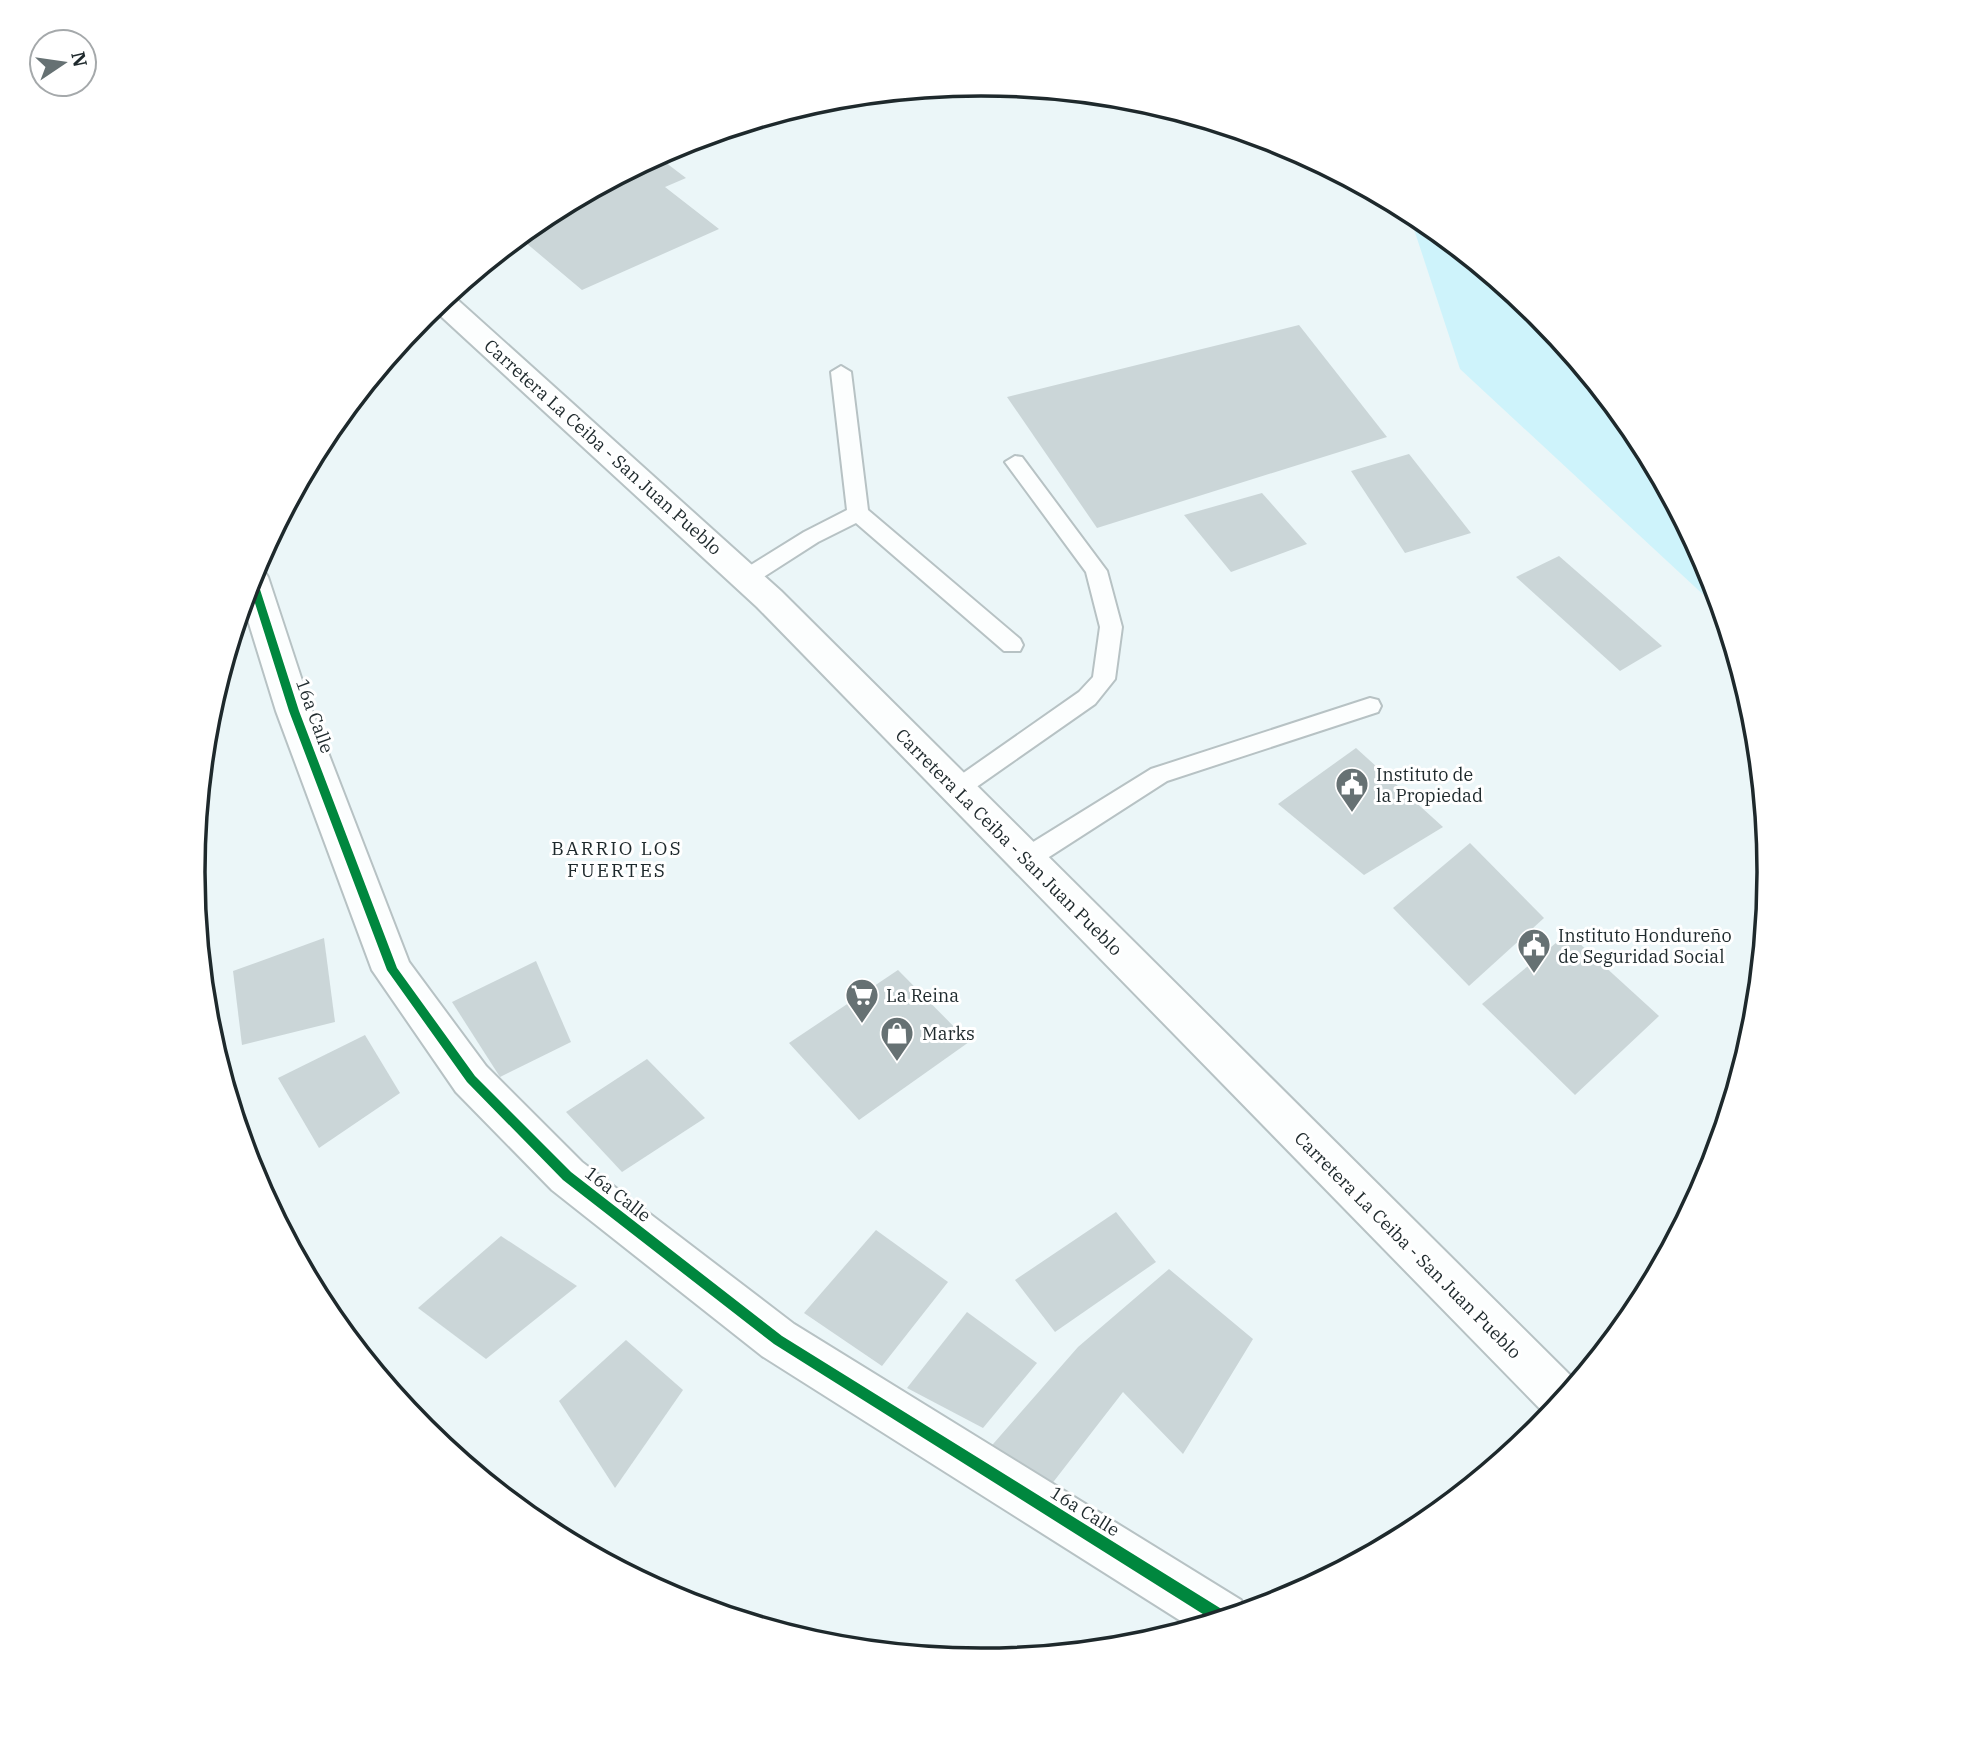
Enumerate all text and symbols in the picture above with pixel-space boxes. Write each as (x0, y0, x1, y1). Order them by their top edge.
north arrow (28, 28, 98, 98)
text: N (66, 49, 93, 69)
street label: Carretera La Ceiba - San Juan Pueblo (479, 334, 727, 560)
street label: 16a Calle (291, 676, 339, 756)
street label: Carretera La Ceiba - San Juan Pueblo (891, 724, 1127, 960)
place label: Instituto de la Propiedad (1376, 763, 1483, 807)
public building icon: Instituto de la Propiedad (1333, 765, 1371, 814)
district label: BARRIO LOS FUERTES (551, 836, 683, 882)
place label: Instituto Hondureño de Seguridad Social (1558, 924, 1732, 968)
public building icon: Instituto Hondureño de Seguridad Social (1515, 926, 1553, 975)
supermarket icon: La Reina (843, 976, 881, 1025)
place label: La Reina (886, 984, 959, 1007)
shop icon: Marks (878, 1014, 916, 1063)
place label: Marks (922, 1022, 975, 1045)
street label: Carretera La Ceiba - San Juan Pueblo (1290, 1127, 1526, 1363)
street label: 16a Calle (580, 1161, 656, 1227)
street label: 16a Calle (1046, 1481, 1124, 1541)

